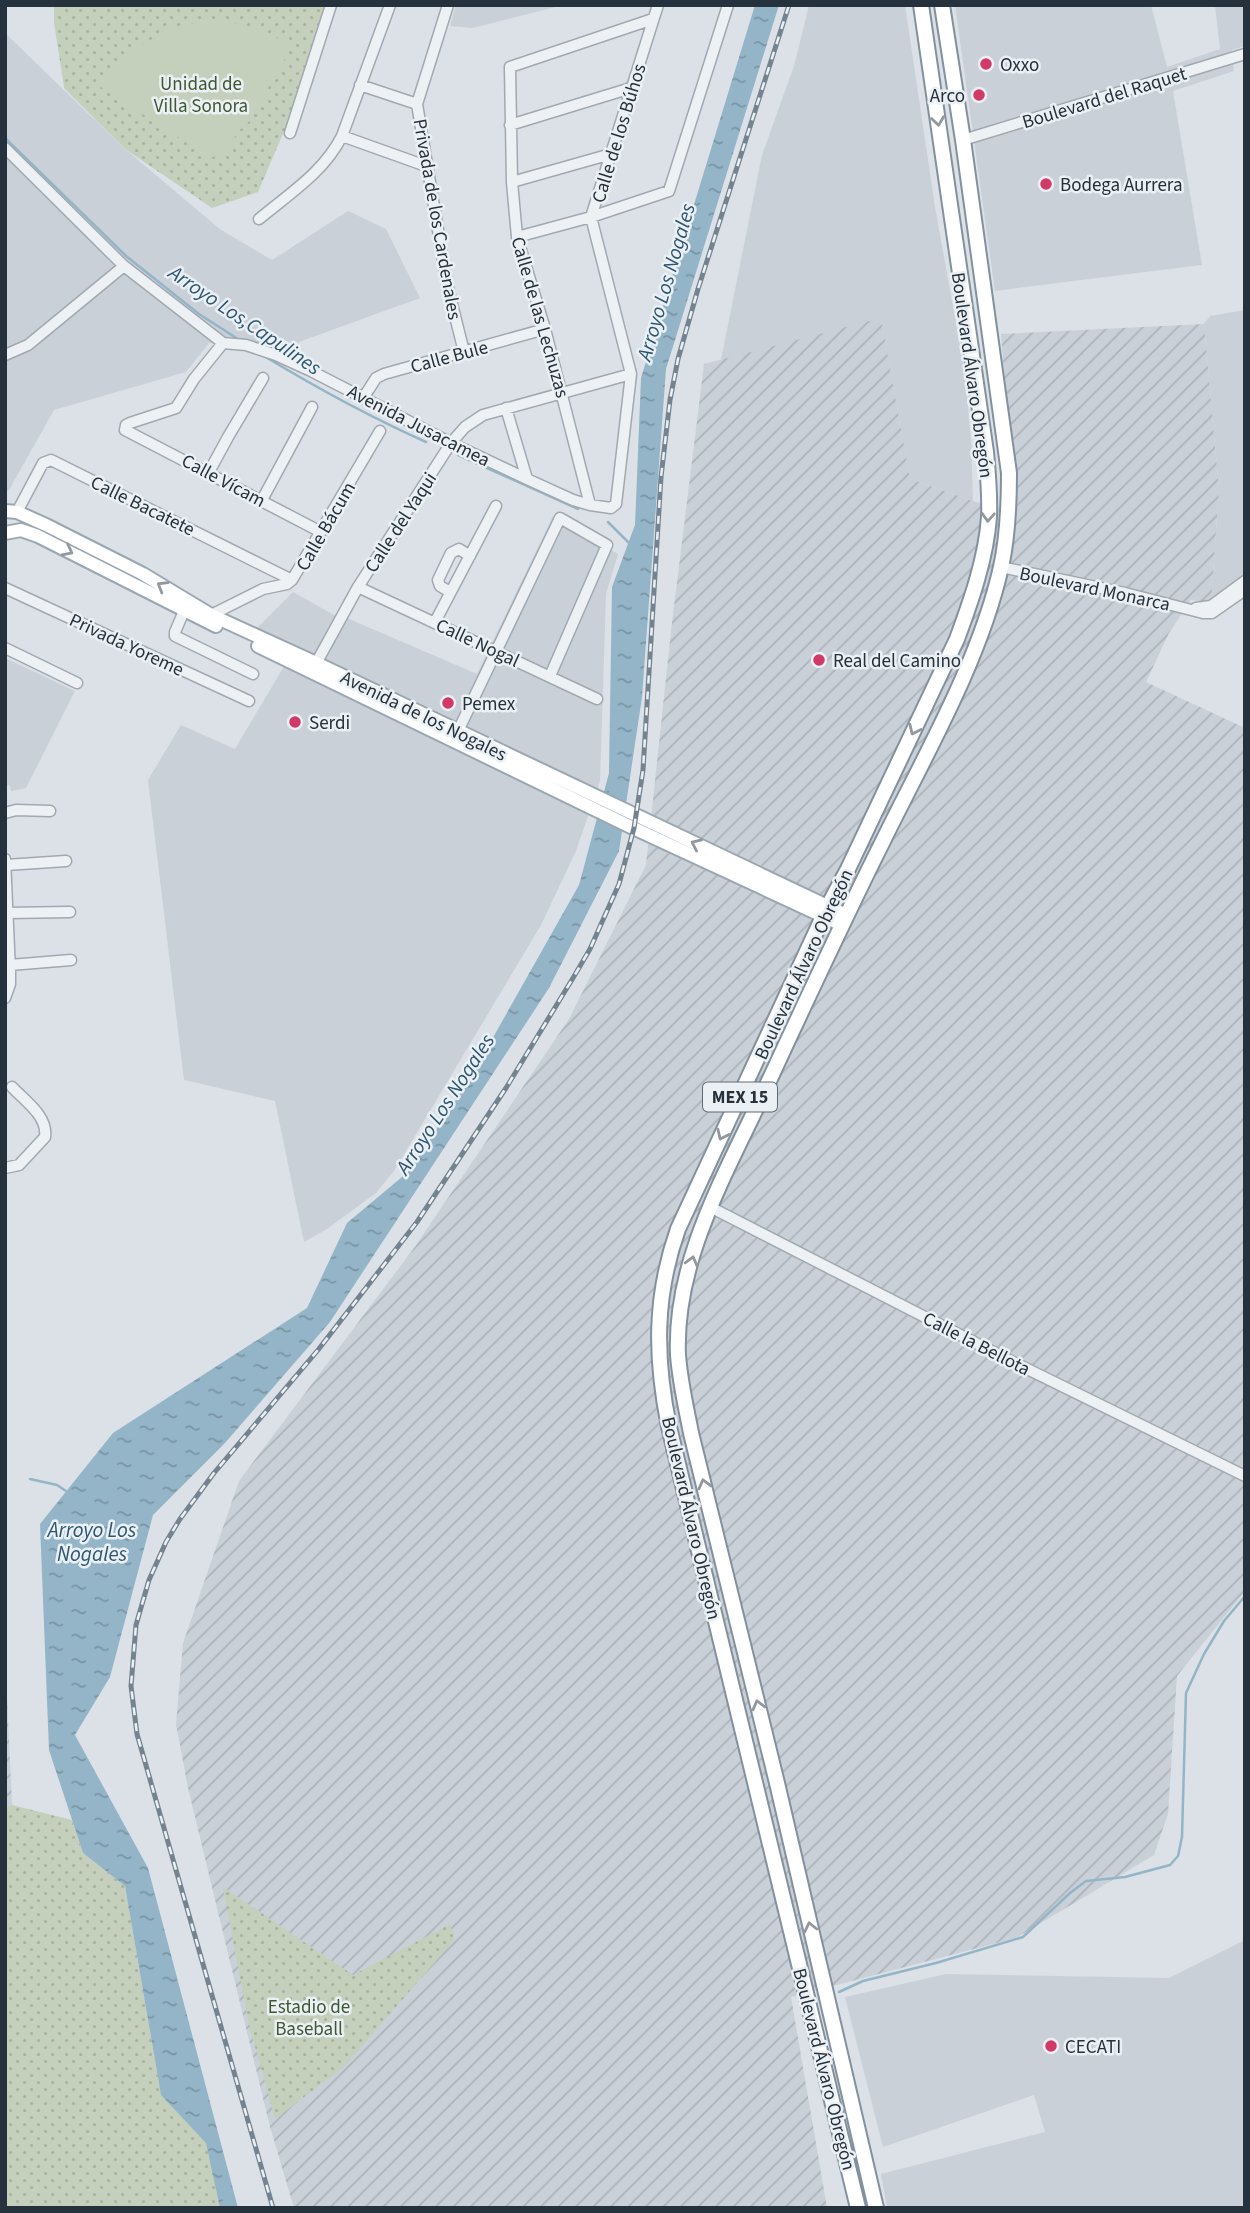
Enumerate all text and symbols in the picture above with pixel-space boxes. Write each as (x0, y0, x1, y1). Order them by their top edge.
place label: Oxxo (1000, 52, 1039, 79)
marker: Oxxo (978, 56, 994, 72)
street label: Boulevard del Raquet (1019, 60, 1190, 136)
street label: Calle de los Búhos (585, 61, 653, 206)
park label: Unidad de Villa Sonora (154, 71, 248, 120)
place label: Arco (930, 83, 965, 110)
marker: Arco (971, 87, 987, 103)
one-way arrow (930, 115, 945, 127)
street label: Privada de los Cardenales (406, 117, 468, 322)
place label: Bodega Aurrera (1060, 172, 1183, 199)
marker: Bodega Aurrera (1038, 176, 1054, 192)
water label: Arroyo Los Nogales (629, 200, 703, 366)
street label: Calle de las Lechuzas (504, 234, 575, 401)
water label: Arroyo Los,Capulines (161, 257, 327, 382)
street label: Boulevard Álvaro Obregón (944, 271, 999, 480)
street label: Calle Bule (408, 334, 491, 381)
street label: Avenida Jusacamea (342, 379, 494, 474)
street label: Calle Vícam (176, 448, 270, 515)
street label: Calle del Yaqui (359, 467, 444, 578)
street label: Calle Bacatete (86, 469, 199, 543)
street label: Calle Bácum (290, 477, 363, 576)
one-way arrow (980, 511, 995, 522)
one-way arrow (61, 543, 73, 557)
street label: Boulevard Monarca (1017, 560, 1173, 619)
one-way arrow (157, 581, 170, 594)
street label: Privada Yoreme (65, 607, 188, 684)
street label: Calle Nogal (431, 612, 524, 675)
place label: Real del Camino (833, 648, 961, 675)
marker: Real del Camino (811, 652, 827, 668)
street label: Avenida de los Nogales (336, 664, 511, 768)
place label: Pemex (462, 691, 516, 718)
marker: Pemex (440, 695, 456, 711)
place label: Serdi (309, 710, 350, 737)
marker: Serdi (287, 714, 303, 730)
one-way arrow (908, 723, 922, 735)
one-way arrow (691, 838, 703, 852)
street label: Boulevard Álvaro Obregón (748, 865, 860, 1064)
water label: Arroyo Los Nogales (387, 1028, 502, 1182)
road number: MEX 15 (703, 1082, 777, 1112)
one-way arrow (716, 1128, 730, 1140)
one-way arrow (684, 1255, 698, 1267)
street label: Calle la Bellota (918, 1306, 1035, 1383)
street label: Boulevard Álvaro Obregón (654, 1414, 727, 1622)
one-way arrow (698, 1478, 712, 1490)
water label: Arroyo Los Nogales (46, 1515, 136, 1569)
one-way arrow (752, 1699, 766, 1711)
one-way arrow (804, 1921, 818, 1933)
street label: Boulevard Álvaro Obregón (785, 1965, 862, 2173)
park label: Estadio de Baseball (268, 1994, 350, 2043)
place label: CECATI (1065, 2034, 1121, 2061)
marker: CECATI (1043, 2038, 1059, 2054)

